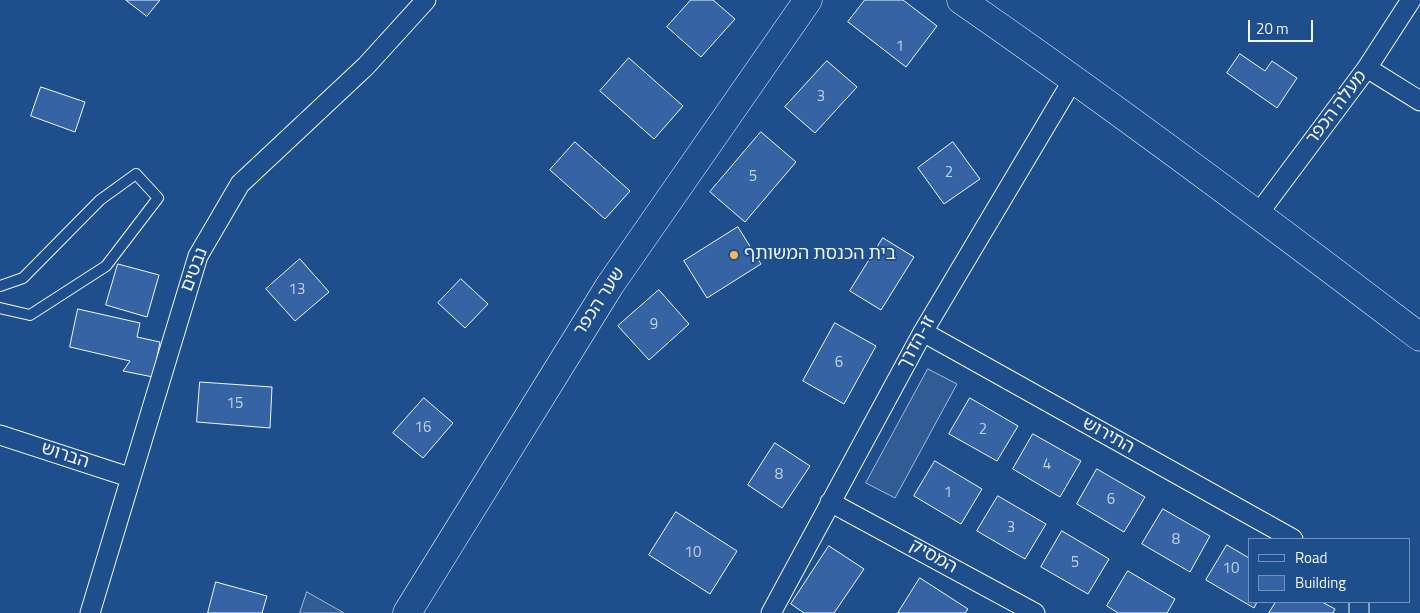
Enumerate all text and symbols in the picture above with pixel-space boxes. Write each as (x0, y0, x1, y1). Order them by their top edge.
scale bar (1250, 10, 1315, 42)
text: 20 m (1256, 17, 1289, 40)
house number: 1 (896, 38, 904, 56)
street label: מעלה הכפר (1302, 67, 1372, 149)
house number: 3 (817, 88, 825, 106)
house number: 2 (945, 164, 953, 182)
house number: 5 (749, 168, 757, 186)
place label: בית הכנסת המשותף (744, 244, 896, 266)
street label: נבטים (177, 245, 213, 295)
marker: בית הכנסת המשותף (728, 249, 740, 261)
street label: שער הכפר (570, 264, 630, 340)
house number: 13 (289, 281, 305, 299)
street label: זו-הדרך (893, 312, 941, 374)
house number: 9 (650, 316, 658, 334)
house number: 6 (835, 354, 843, 372)
house number: 15 (227, 395, 243, 413)
street label: התירוש (1078, 413, 1138, 459)
house number: 16 (415, 419, 431, 437)
house number: 2 (979, 421, 987, 439)
street label: הברוש (38, 438, 92, 474)
house number: 4 (1043, 456, 1051, 474)
house number: 8 (775, 466, 783, 484)
house number: 1 (944, 484, 952, 502)
house number: 6 (1107, 491, 1115, 509)
house number: 3 (1007, 519, 1015, 537)
house number: 8 (1172, 531, 1180, 549)
street label: המסיק (905, 535, 961, 579)
legend (1248, 538, 1410, 603)
house number: 10 (685, 544, 701, 562)
text: Road (1295, 546, 1327, 569)
house number: 5 (1071, 554, 1079, 572)
house number: 10 (1223, 560, 1239, 578)
text: Building (1295, 571, 1346, 594)

